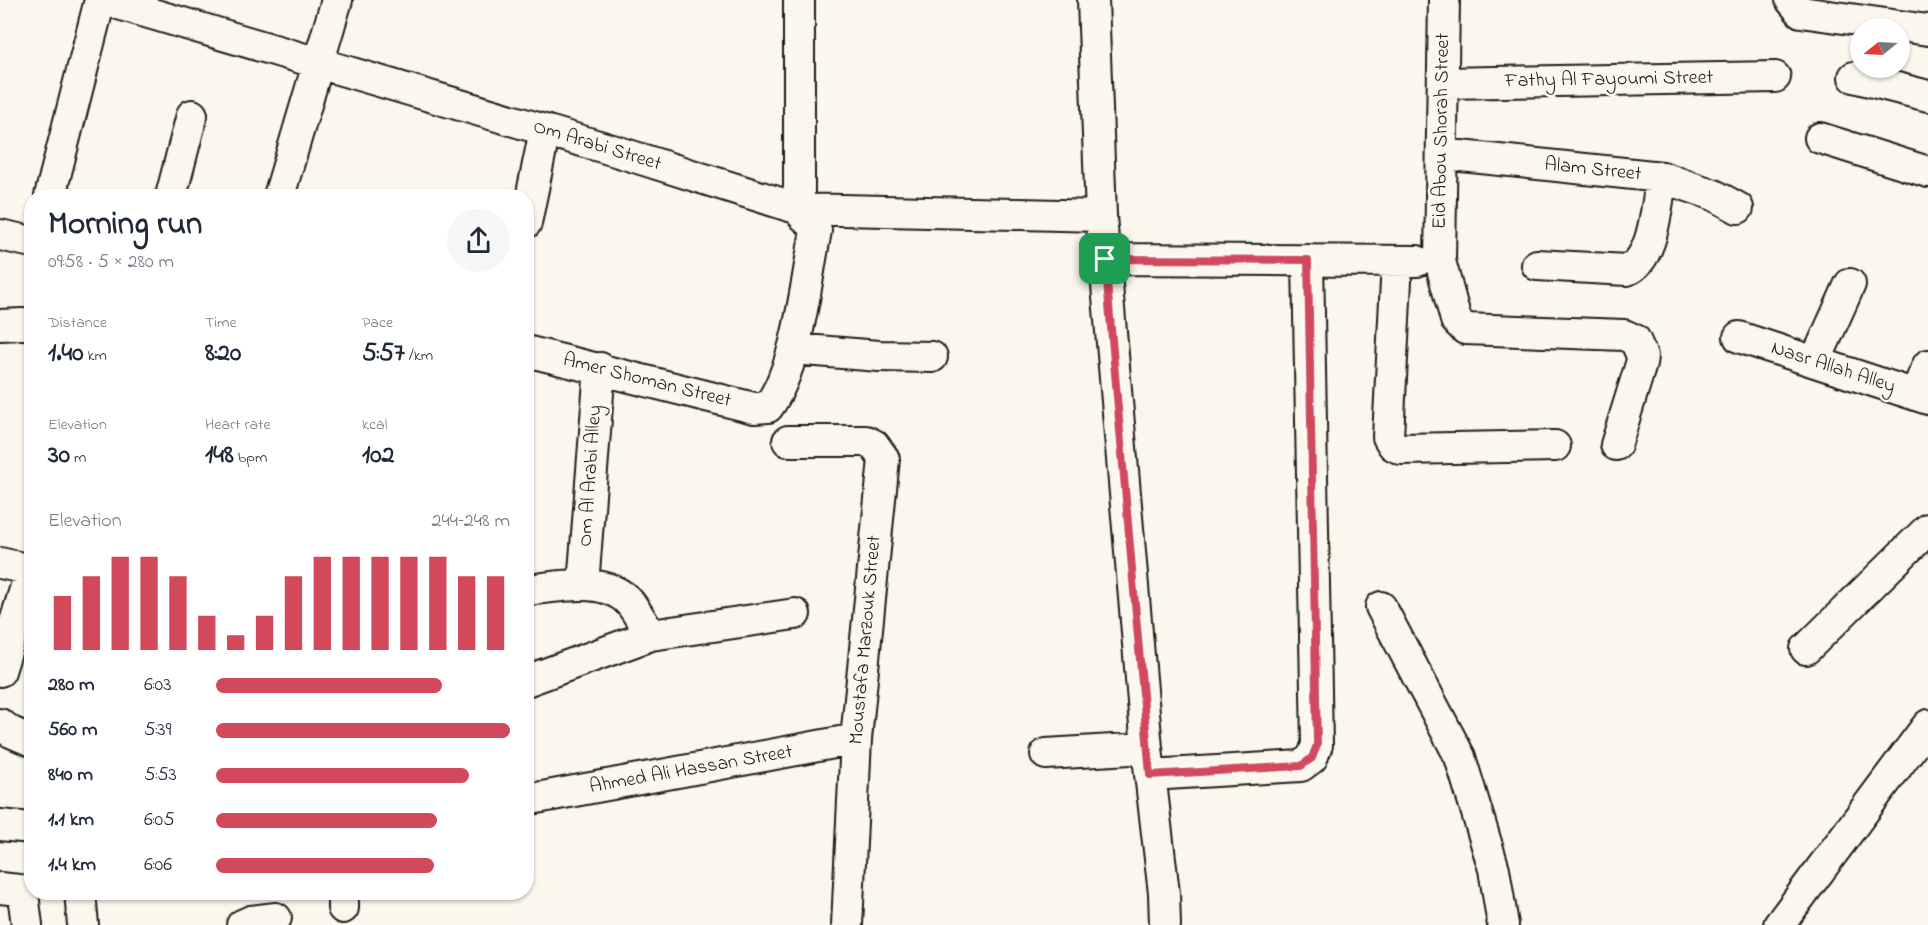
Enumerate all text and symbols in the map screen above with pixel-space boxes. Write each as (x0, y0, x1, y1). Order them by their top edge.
north arrow (1850, 18, 1910, 78)
map controls (1850, 18, 1910, 78)
street label: Eid Abou Shorah Street (1426, 32, 1458, 229)
street label: Fathy Al Fayoumi Street (1503, 64, 1714, 96)
street label: Om Arabi Street (529, 113, 665, 179)
street label: Alam Street (1543, 150, 1643, 190)
text: Morning run (48, 201, 202, 249)
button: share (447, 209, 510, 272)
pin (1079, 233, 1130, 284)
icon: arrive (1088, 242, 1121, 275)
text: 09:58 · 5 × 280 m (48, 248, 174, 277)
text: Distance (48, 311, 107, 335)
text: Time (205, 311, 237, 335)
text: Pace (362, 311, 393, 335)
street label: Nasr Allah Alley (1767, 334, 1899, 402)
text: 1.40 (48, 335, 84, 373)
text: 8:20 (205, 335, 241, 373)
text: 5:57 (362, 335, 405, 373)
text: km (84, 344, 107, 368)
text: /km (405, 344, 433, 368)
street label: Amer Shoman Street (560, 346, 734, 416)
street label: Om Al Arabi Alley (572, 404, 610, 548)
text: Elevation (48, 413, 107, 437)
text: Heart rate (205, 413, 271, 437)
text: kcal (362, 413, 387, 437)
text: 30 (48, 437, 70, 475)
text: 148 (205, 437, 234, 475)
text: 102 (362, 437, 394, 475)
text: m (70, 446, 86, 470)
text: bpm (234, 446, 267, 470)
text: Elevation (48, 507, 122, 536)
text: 244–248 m (432, 507, 510, 536)
street label: Moustafa Marzouk Street (842, 534, 890, 746)
text: 280 m (48, 671, 95, 700)
text: 6:03 (144, 671, 171, 700)
text: 560 m (48, 716, 97, 745)
text: 5:39 (144, 716, 171, 745)
street label: Ahmed Ali Hassan Street (587, 738, 795, 802)
text: 840 m (48, 761, 93, 790)
text: 5:53 (144, 761, 177, 790)
text: 1.1 km (48, 806, 94, 835)
text: 6:05 (144, 806, 175, 835)
text: 1.4 km (48, 851, 96, 880)
text: 6:06 (144, 851, 172, 880)

